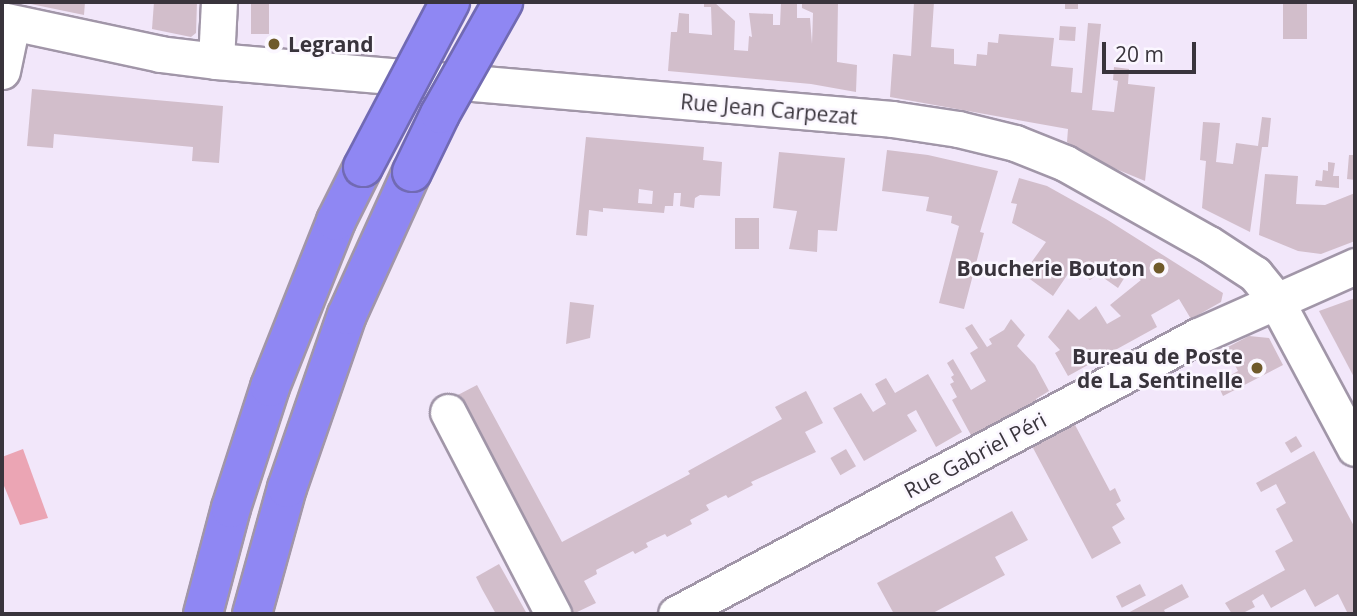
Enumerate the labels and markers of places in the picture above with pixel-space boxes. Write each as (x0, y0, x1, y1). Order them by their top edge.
place label: Legrand (288, 31, 373, 57)
marker: Legrand (266, 36, 282, 52)
place label: Boucherie Bouton (956, 255, 1145, 281)
marker: Boucherie Bouton (1151, 260, 1167, 276)
place label: Bureau de Poste de La Sentinelle (1072, 343, 1243, 393)
marker: Bureau de Poste de La Sentinelle (1249, 360, 1265, 376)

